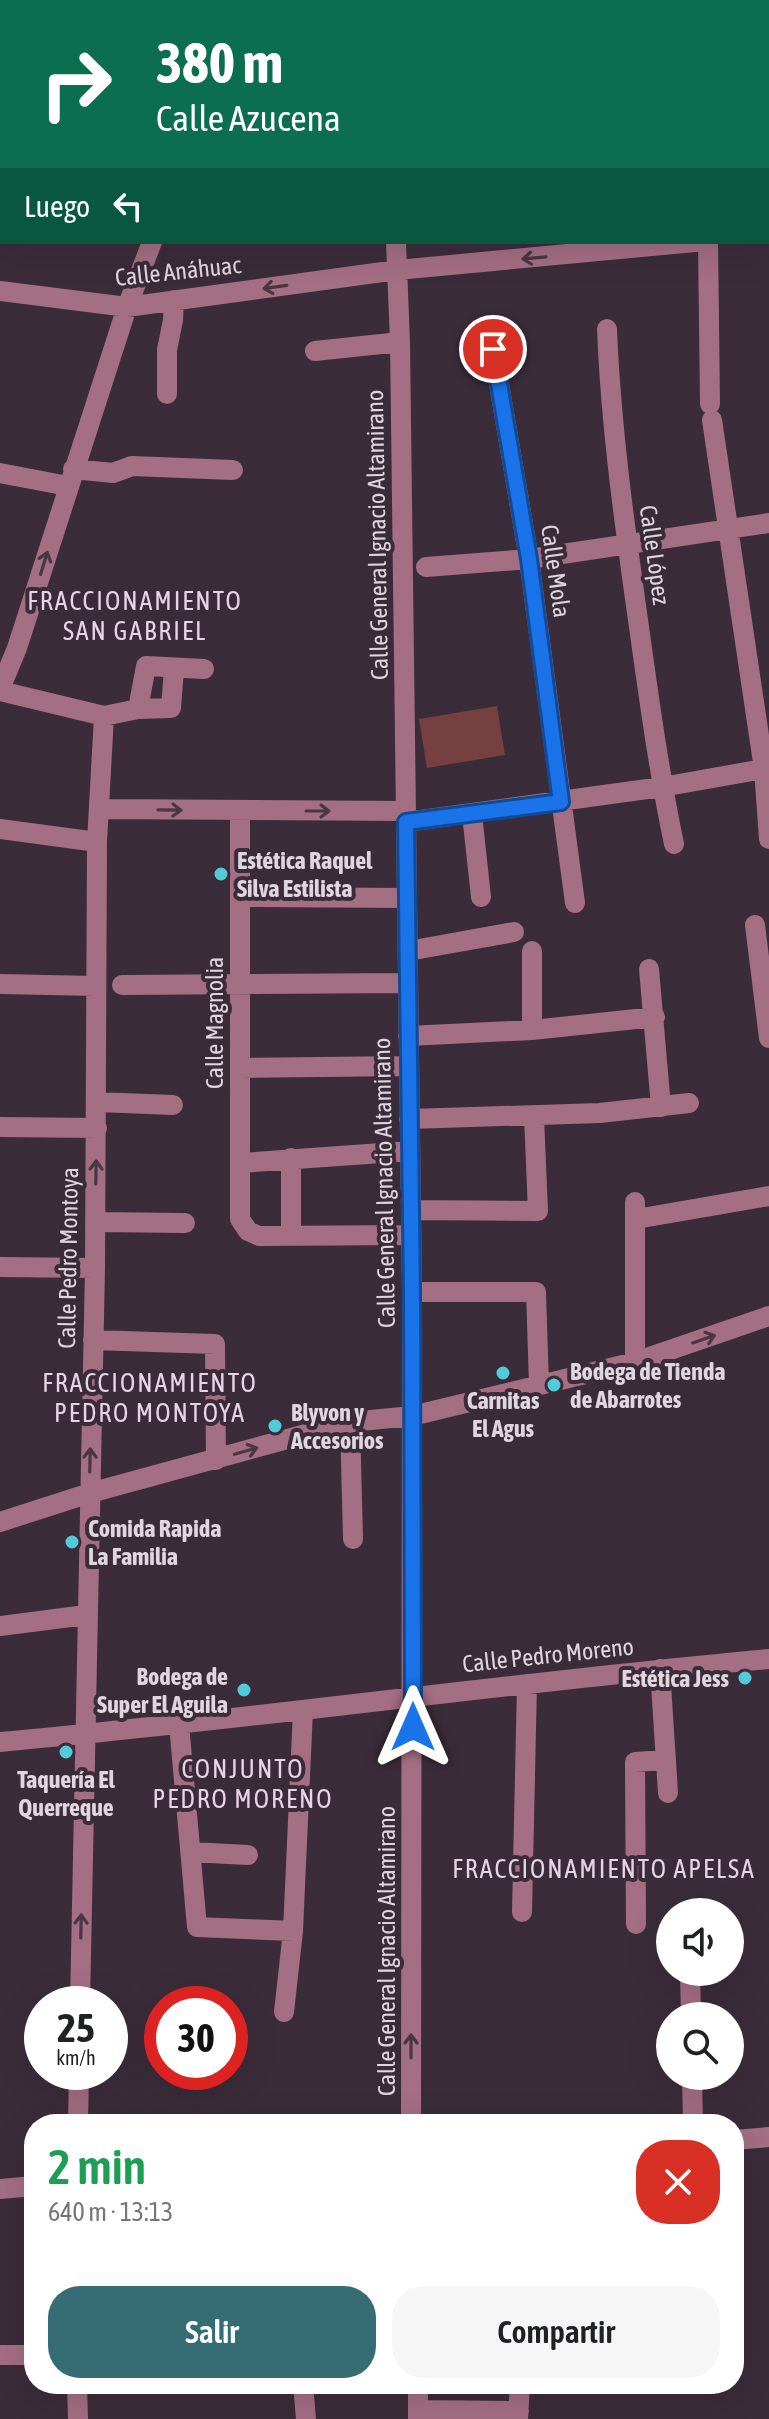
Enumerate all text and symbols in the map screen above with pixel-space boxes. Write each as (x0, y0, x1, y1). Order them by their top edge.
text: 380 m (156, 31, 283, 95)
icon: right (24, 32, 128, 136)
text: Calle Azucena (156, 97, 341, 139)
icon: left (106, 184, 150, 228)
text: Luego (24, 189, 90, 223)
one-way arrow (521, 250, 547, 265)
street label: Calle Anáhuac (114, 251, 242, 291)
one-way arrow (262, 279, 289, 294)
pin (459, 315, 527, 383)
icon: arrive (471, 327, 515, 371)
street label: Calle General Ignacio Altamirano (361, 390, 393, 680)
street label: Calle López (635, 504, 675, 607)
street label: Calle Mola (536, 523, 576, 619)
one-way arrow (37, 550, 52, 575)
district label: FRACCIONAMIENTO SAN GABRIEL (27, 586, 243, 646)
one-way arrow (156, 803, 183, 818)
one-way arrow (304, 803, 331, 819)
place label: Estética Raquel Silva Estilista (237, 847, 373, 902)
marker: Estética Raquel Silva Estilista (212, 865, 230, 883)
street label: Calle Magnolia (201, 957, 228, 1089)
street label: Calle General Ignacio Altamirano (368, 1038, 400, 1328)
one-way arrow (89, 1159, 104, 1186)
street label: Calle Pedro Montoya (53, 1167, 83, 1349)
one-way arrow (691, 1330, 716, 1345)
place label: Bodega de Tienda de Abarrotes (570, 1358, 725, 1413)
marker: Carnitas El Agus (494, 1364, 512, 1382)
district label: FRACCIONAMIENTO PEDRO MONTOYA (42, 1368, 258, 1428)
marker: Bodega de Tienda de Abarrotes (545, 1376, 563, 1394)
place label: Carnitas El Agus (467, 1387, 540, 1442)
place label: Blyvon y Accesorios (290, 1399, 384, 1454)
marker: Blyvon y Accesorios (266, 1417, 284, 1435)
one-way arrow (232, 1443, 258, 1458)
one-way arrow (82, 1447, 98, 1474)
place label: Comida Rapida La Familia (88, 1515, 221, 1570)
marker: Comida Rapida La Familia (63, 1533, 81, 1551)
street label: Calle Pedro Moreno (461, 1633, 635, 1677)
place label: Bodega de Super El Aguila (97, 1663, 228, 1718)
place label: Estética Jess (621, 1665, 730, 1692)
marker: Estética Jess (736, 1669, 754, 1687)
marker: Bodega de Super El Aguila (235, 1681, 253, 1699)
position arrow (371, 1685, 455, 1769)
marker: Taquería El Querreque (57, 1743, 75, 1761)
district label: CONJUNTO PEDRO MORENO (152, 1754, 334, 1814)
place label: Taquería El Querreque (17, 1766, 115, 1821)
street label: Calle General Ignacio Altamirano (373, 1806, 400, 2096)
district label: FRACCIONAMIENTO APELSA (452, 1854, 756, 1884)
map controls (656, 1898, 744, 2090)
button: sound (656, 1898, 744, 1986)
one-way arrow (74, 1913, 89, 1940)
speed limit sign: 30 (144, 1986, 248, 2090)
button: search (656, 2002, 744, 2090)
text: 25 (57, 2005, 95, 2050)
one-way arrow (403, 2033, 419, 2060)
text: km/h (56, 2046, 96, 2069)
text: 2 min (48, 2139, 146, 2194)
button: close (636, 2140, 720, 2224)
text: 640 m · 13:13 (48, 2197, 173, 2227)
button: Salir (48, 2286, 376, 2378)
button: Compartir (392, 2286, 720, 2378)

